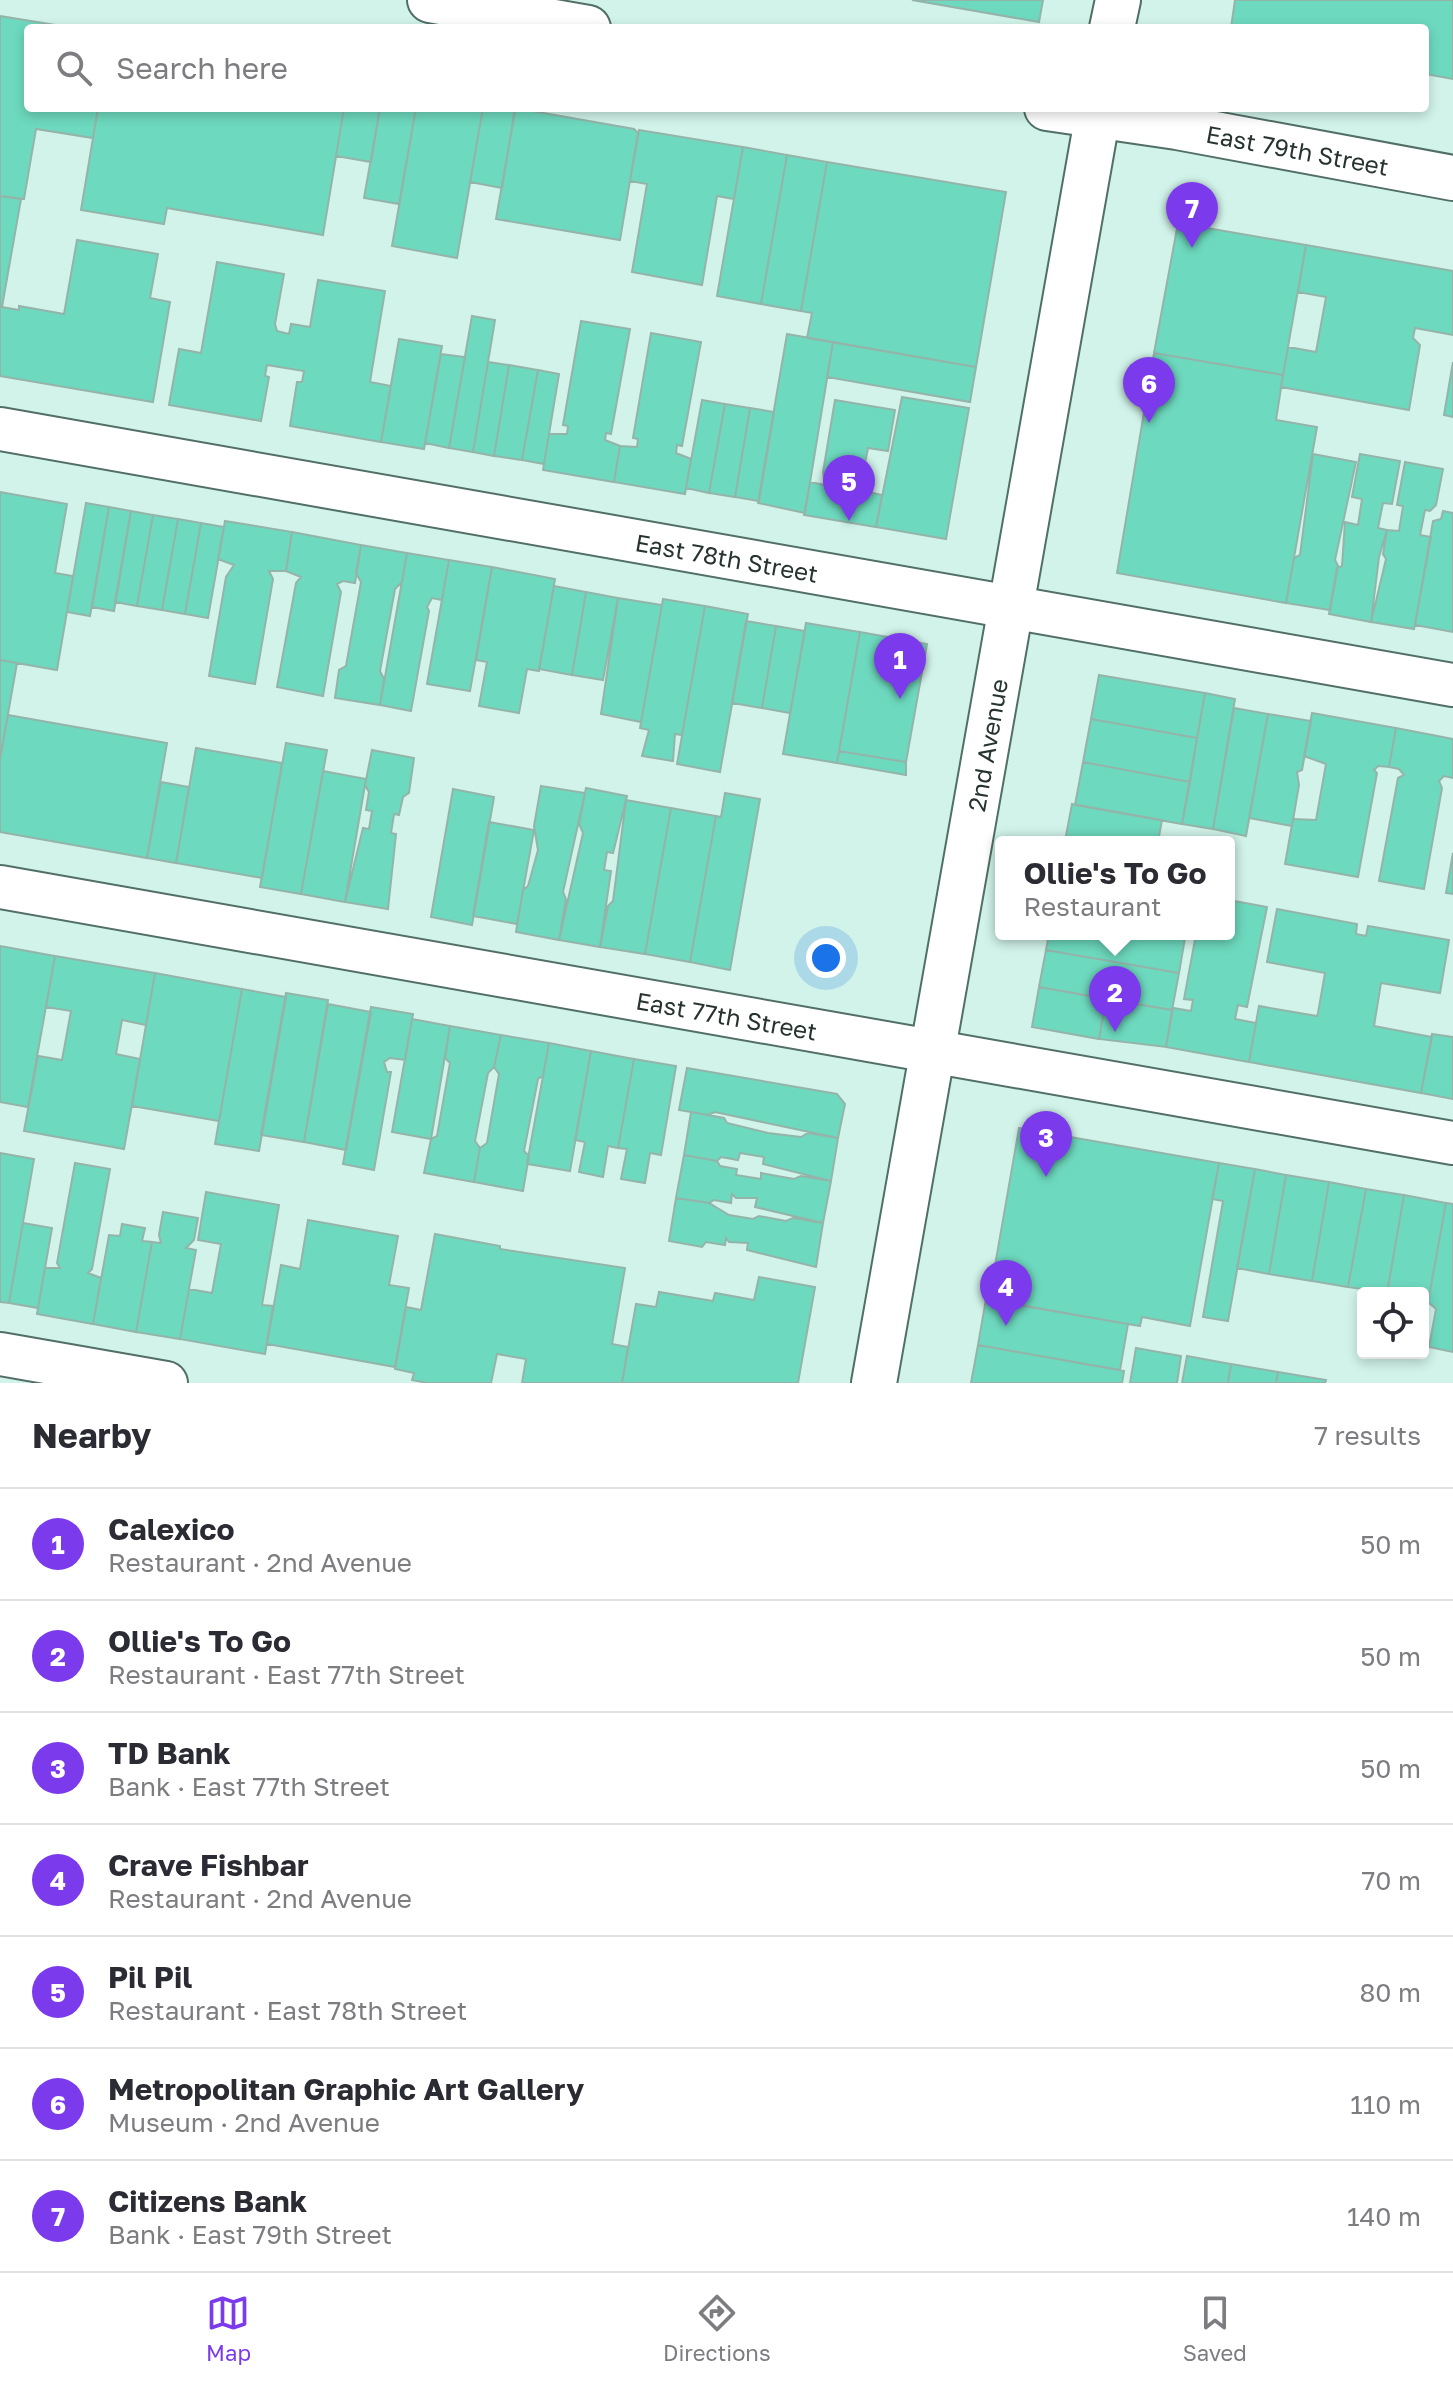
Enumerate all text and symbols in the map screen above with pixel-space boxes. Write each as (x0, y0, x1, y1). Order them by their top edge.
search box (24, 24, 1429, 112)
icon: search (52, 46, 96, 90)
text: Search here (116, 50, 288, 86)
street label: East 79th Street (1204, 118, 1391, 180)
pin: 7 (1166, 182, 1218, 248)
pin: 6 (1123, 357, 1175, 423)
pin: 5 (823, 455, 875, 521)
street label: East 78th Street (633, 527, 820, 587)
pin: 1 (874, 633, 926, 699)
street label: 2nd Avenue (961, 676, 1013, 813)
popup (995, 836, 1235, 940)
text: Ollie's To Go (1024, 855, 1206, 891)
text: Restaurant (1024, 891, 1161, 922)
your location (806, 938, 846, 978)
pin: 2 (1089, 966, 1141, 1032)
street label: East 77th Street (634, 985, 820, 1045)
pin: 3 (1020, 1111, 1072, 1177)
pin: 4 (980, 1260, 1032, 1326)
map controls (1357, 1287, 1429, 1359)
button: locate (1357, 1287, 1429, 1359)
text: Nearby (32, 1415, 152, 1455)
text: 7 results (1314, 1420, 1421, 1451)
text: Calexico (108, 1511, 235, 1547)
text: 1 (51, 1529, 65, 1560)
text: 50 m (1360, 1529, 1421, 1560)
text: Restaurant · 2nd Avenue (108, 1547, 412, 1578)
text: Ollie's To Go (108, 1623, 291, 1659)
text: 2 (50, 1641, 66, 1672)
text: 50 m (1360, 1641, 1421, 1672)
text: Restaurant · East 77th Street (108, 1659, 465, 1690)
text: TD Bank (108, 1735, 231, 1771)
text: 3 (50, 1753, 66, 1784)
text: 50 m (1360, 1753, 1421, 1784)
text: Bank · East 77th Street (108, 1771, 390, 1802)
text: Crave Fishbar (108, 1847, 309, 1883)
text: 4 (50, 1865, 66, 1896)
text: 70 m (1362, 1865, 1421, 1896)
text: Restaurant · 2nd Avenue (108, 1883, 412, 1914)
text: Pil Pil (108, 1959, 192, 1995)
text: 5 (50, 1977, 66, 2008)
text: 80 m (1360, 1977, 1421, 2008)
text: Restaurant · East 78th Street (108, 1995, 467, 2026)
text: Metropolitan Graphic Art Gallery (108, 2071, 584, 2107)
text: 6 (50, 2089, 66, 2120)
text: 110 m (1350, 2089, 1421, 2120)
text: Museum · 2nd Avenue (108, 2107, 380, 2138)
text: Citizens Bank (108, 2183, 307, 2219)
text: 7 (51, 2201, 65, 2232)
text: 140 m (1347, 2201, 1421, 2232)
text: Bank · East 79th Street (108, 2219, 392, 2250)
tab: Map (206, 2291, 251, 2366)
tab: Directions (663, 2291, 771, 2366)
tab: Saved (1183, 2291, 1247, 2366)

